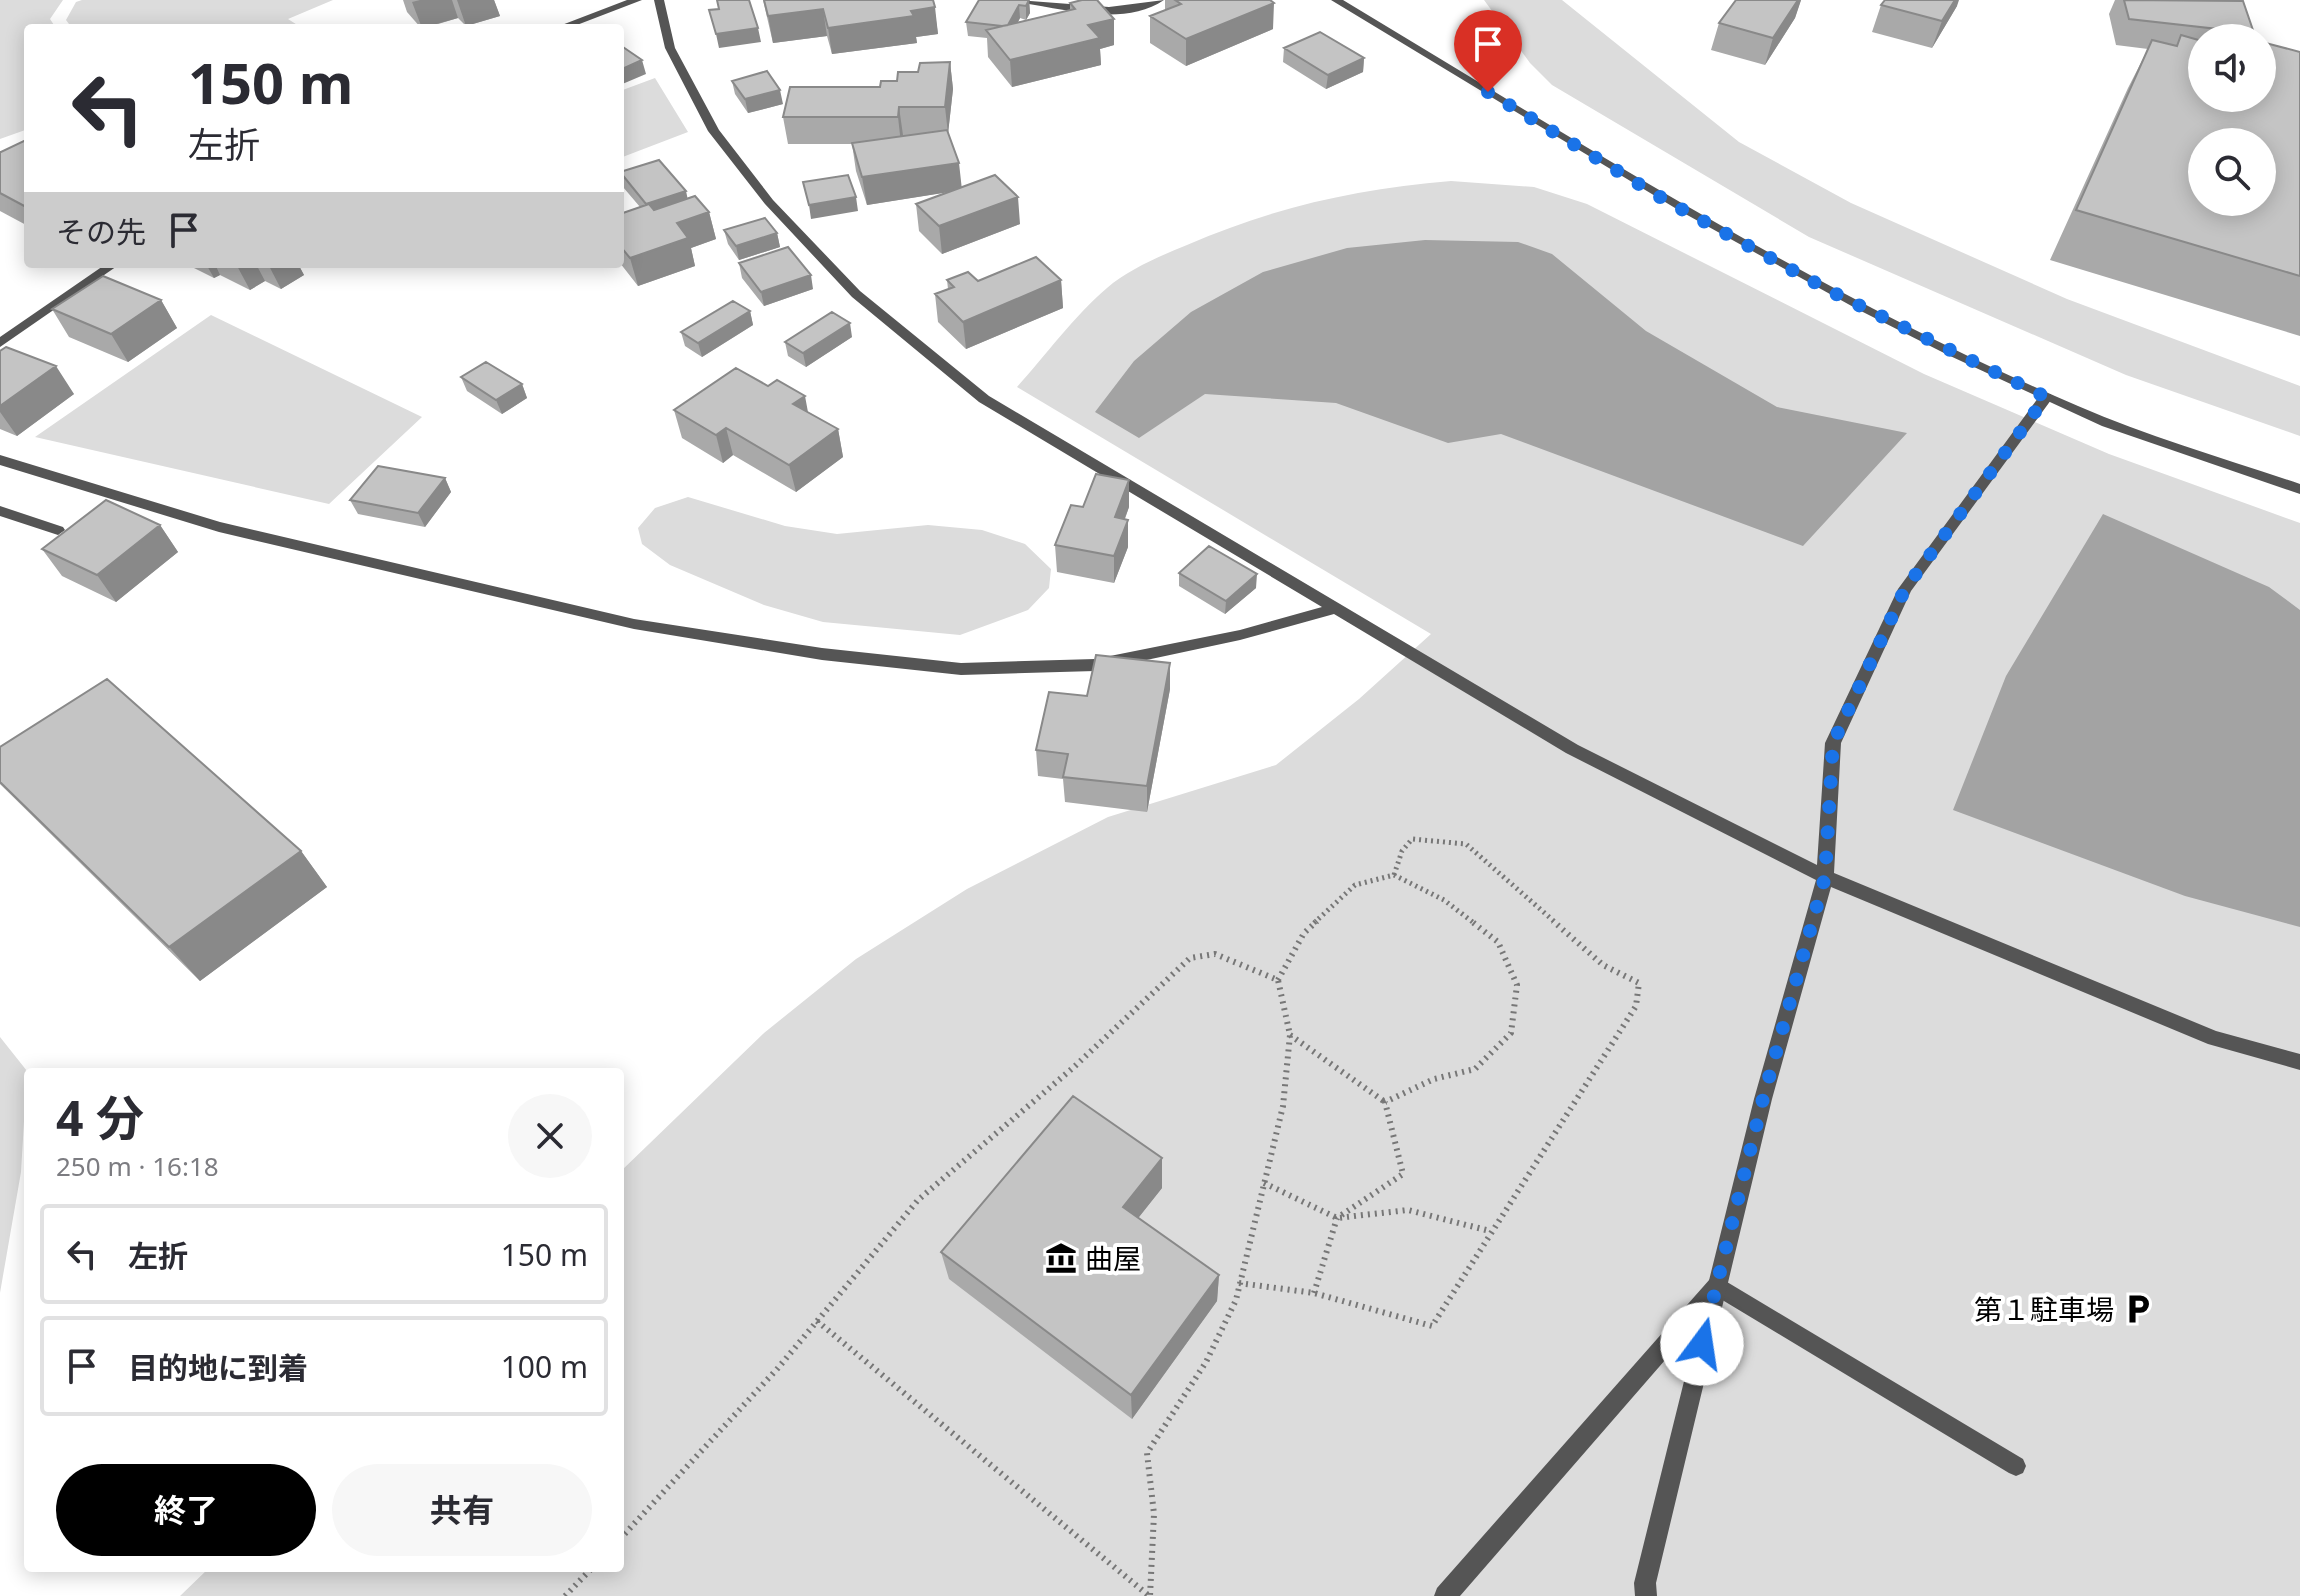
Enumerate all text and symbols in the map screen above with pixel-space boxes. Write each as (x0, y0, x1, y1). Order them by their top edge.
pin (1454, 10, 1522, 92)
icon: arrive (1466, 22, 1510, 66)
map controls (2188, 24, 2276, 216)
button: sound (2188, 24, 2276, 112)
text: 150 m (188, 44, 353, 120)
icon: left (56, 56, 160, 160)
text: 左折 (188, 120, 260, 169)
button: search (2188, 128, 2276, 216)
icon: arrive (162, 208, 206, 252)
text: その先 (56, 211, 146, 252)
text: 4 分 (56, 1085, 144, 1150)
button: close (508, 1094, 592, 1178)
text: 250 m · 16:18 (56, 1148, 219, 1184)
icon: left (60, 1232, 104, 1276)
text: 150 m (501, 1234, 588, 1275)
text: 左折 (128, 1235, 188, 1276)
place label: 曲屋 (1085, 1239, 1141, 1277)
museum icon: 曲屋 (1044, 1241, 1078, 1275)
place label: 第１駐車場 (1974, 1290, 2114, 1328)
parking icon: 第１駐車場 (2121, 1292, 2155, 1326)
position arrow (1660, 1302, 1744, 1386)
icon: arrive (60, 1344, 104, 1388)
text: 100 m (501, 1346, 588, 1387)
text: 目的地に到着 (128, 1347, 308, 1388)
button: 終了 (56, 1464, 316, 1556)
button: 共有 (332, 1464, 592, 1556)

